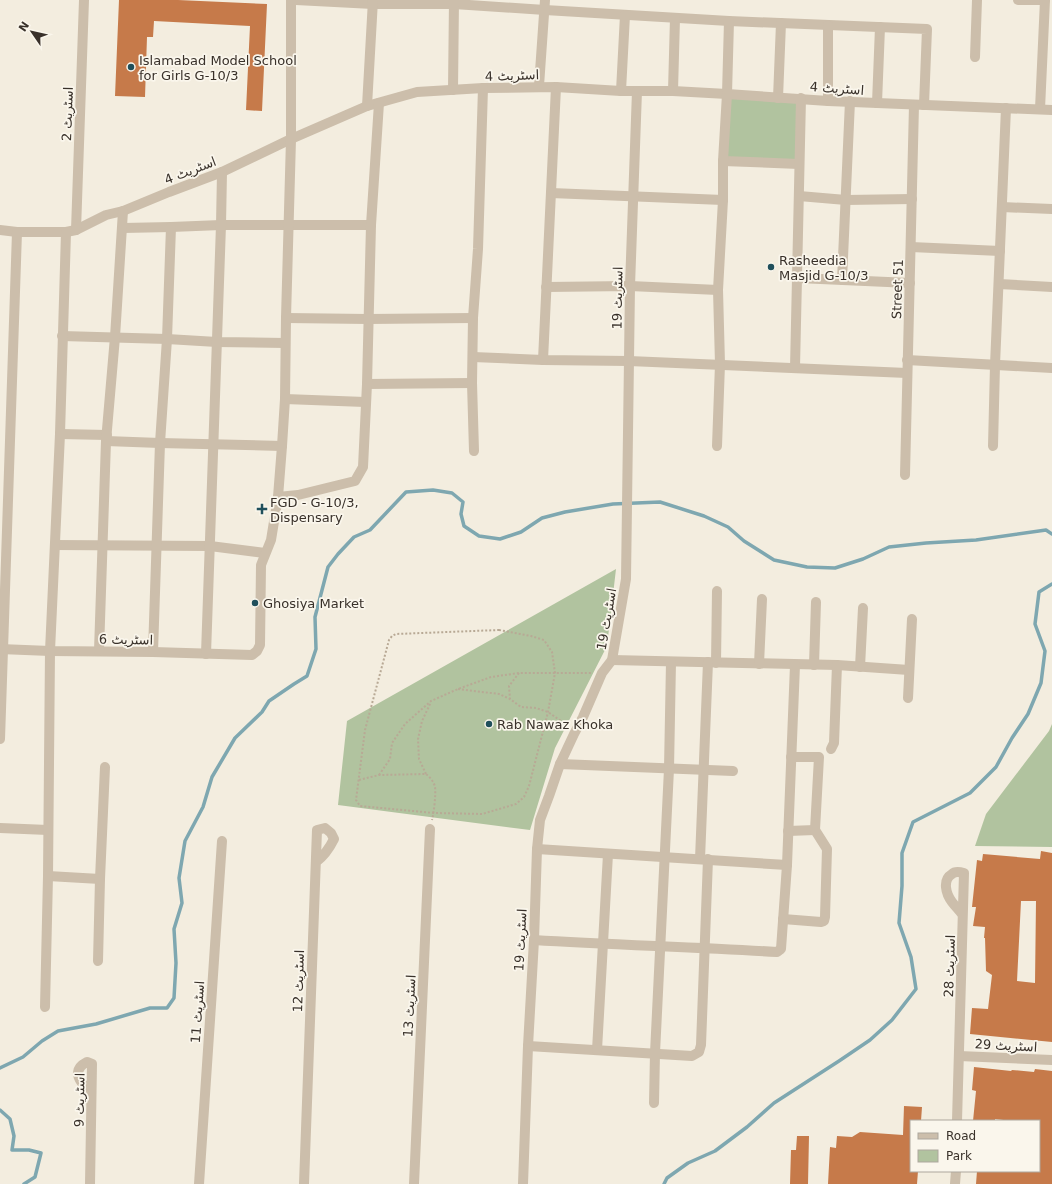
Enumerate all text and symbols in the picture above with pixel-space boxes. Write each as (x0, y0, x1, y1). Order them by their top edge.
north arrow (12, 12, 52, 52)
text: N (16, 19, 32, 34)
place label: Islamabad Model School for Girls G-10/3 (139, 53, 297, 83)
marker: Islamabad Model School for Girls G-10/3 (126, 62, 136, 72)
street label: اسٹریٹ 4 (485, 67, 540, 85)
street label: اسٹریٹ 4 (809, 79, 865, 99)
street label: اسٹریٹ 2 (59, 87, 77, 142)
street label: اسٹریٹ 4 (162, 154, 219, 188)
place label: Rasheedia Masjid G-10/3 (779, 253, 869, 283)
street label: Street 51 (889, 259, 906, 319)
marker: Rasheedia Masjid G-10/3 (766, 262, 776, 272)
street label: اسٹریٹ 19 (609, 267, 627, 329)
place label: FGD - G-10/3, Dispensary (270, 495, 359, 525)
marker: FGD - G-10/3, Dispensary (257, 504, 267, 514)
street label: اسٹریٹ 19 (594, 587, 620, 651)
place label: Ghosiya Market (263, 596, 364, 611)
marker: Ghosiya Market (250, 598, 260, 608)
street label: اسٹریٹ 6 (99, 632, 153, 648)
place label: Rab Nawaz Khoka (497, 717, 613, 732)
marker: Rab Nawaz Khoka (484, 719, 494, 729)
street label: اسٹریٹ 19 (511, 908, 531, 972)
street label: اسٹریٹ 28 (941, 934, 959, 998)
street label: اسٹریٹ 12 (290, 949, 308, 1013)
street label: اسٹریٹ 13 (400, 974, 420, 1038)
street label: اسٹریٹ 11 (188, 980, 208, 1044)
street label: اسٹریٹ 29 (974, 1036, 1038, 1056)
street label: اسٹریٹ 9 (72, 1073, 88, 1127)
legend (910, 1120, 1040, 1172)
text: Road (946, 1129, 976, 1143)
text: Park (946, 1149, 972, 1163)

